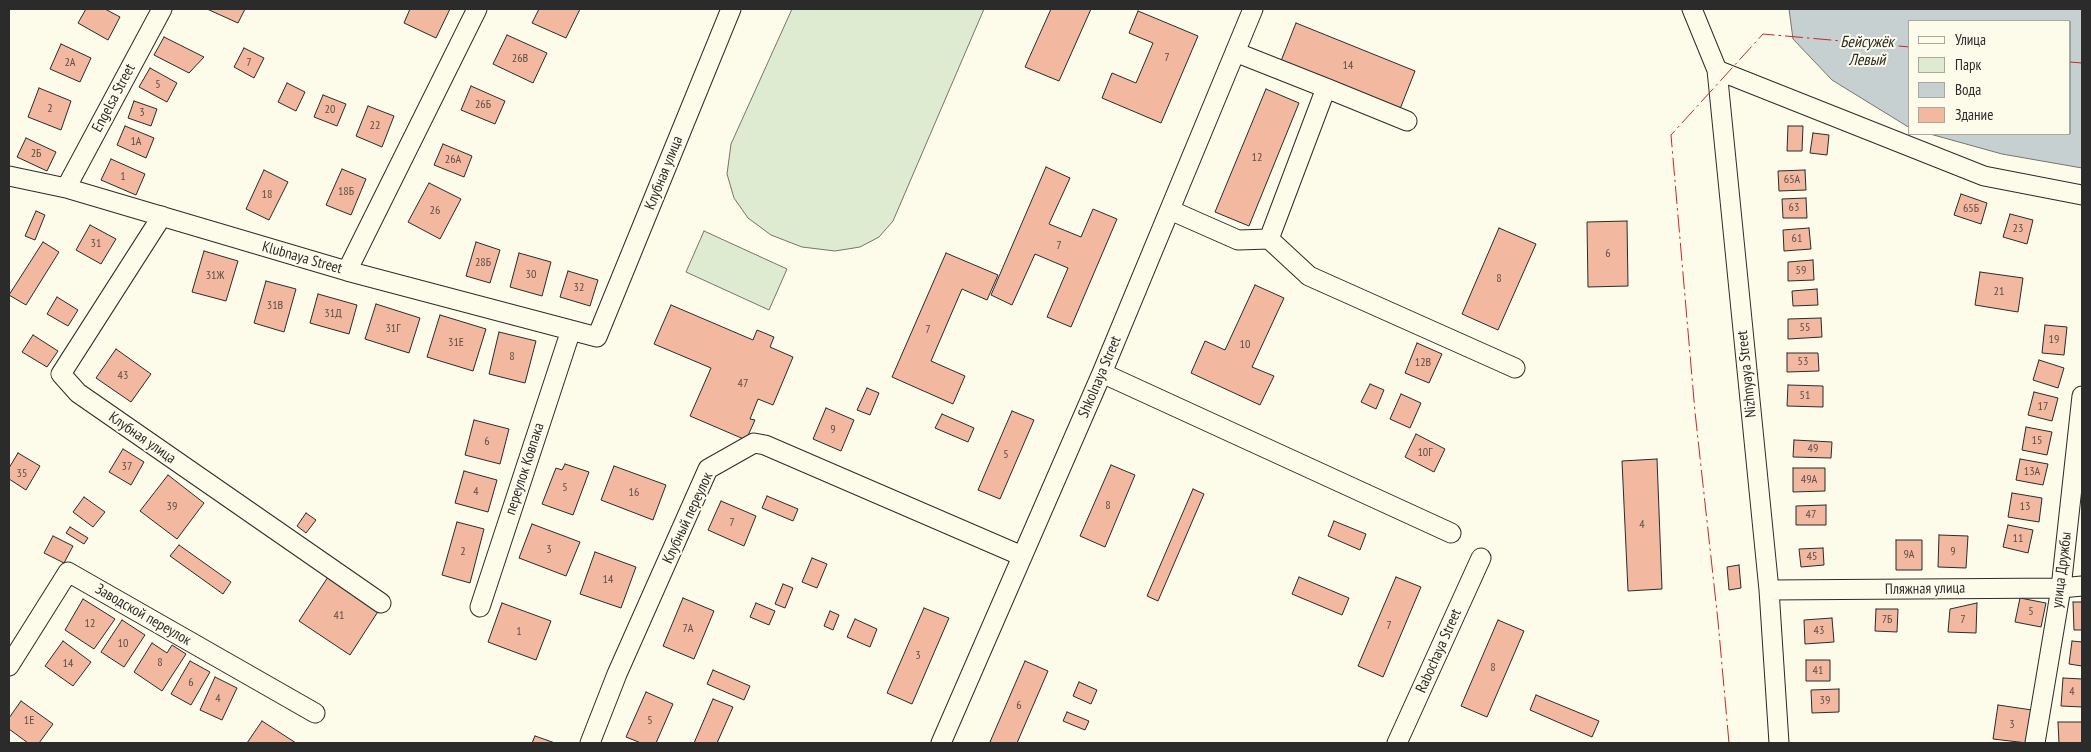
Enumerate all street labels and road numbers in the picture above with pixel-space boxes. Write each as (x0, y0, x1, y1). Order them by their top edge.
street label: Engelsa Street (89, 61, 139, 135)
street label: Клубная улица (641, 134, 687, 212)
street label: Klubnaya Street (260, 238, 344, 278)
street label: Nizhnyaya Street (1733, 330, 1761, 418)
street label: Shkolnaya Street (1075, 333, 1125, 421)
street label: Клубная улица (105, 408, 179, 468)
street label: переулок Ковпака (502, 421, 548, 517)
street label: Клубный переулок (659, 469, 717, 567)
street label: улица Дружбы (2048, 531, 2076, 609)
street label: Пляжная улица (1885, 579, 1965, 599)
street label: Заводской переулок (92, 580, 194, 650)
street label: Rabochaya Street (1412, 606, 1466, 696)

